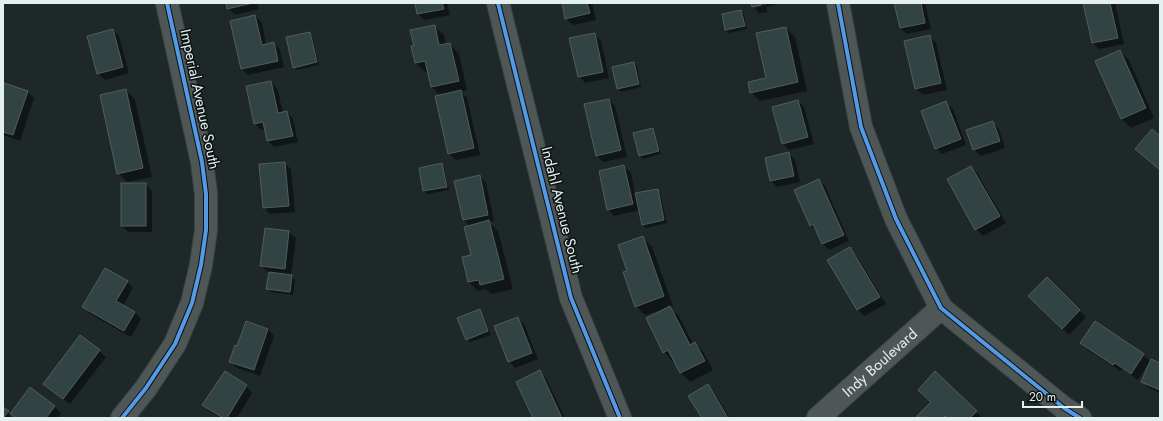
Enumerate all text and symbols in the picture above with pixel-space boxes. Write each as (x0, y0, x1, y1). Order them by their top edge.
street label: Imperial Avenue South (174, 27, 226, 171)
street label: Indahl Avenue South (536, 144, 588, 276)
street label: Indy Boulevard (837, 323, 922, 402)
scale bar (1023, 383, 1082, 409)
text: 20 m (1029, 388, 1056, 406)

